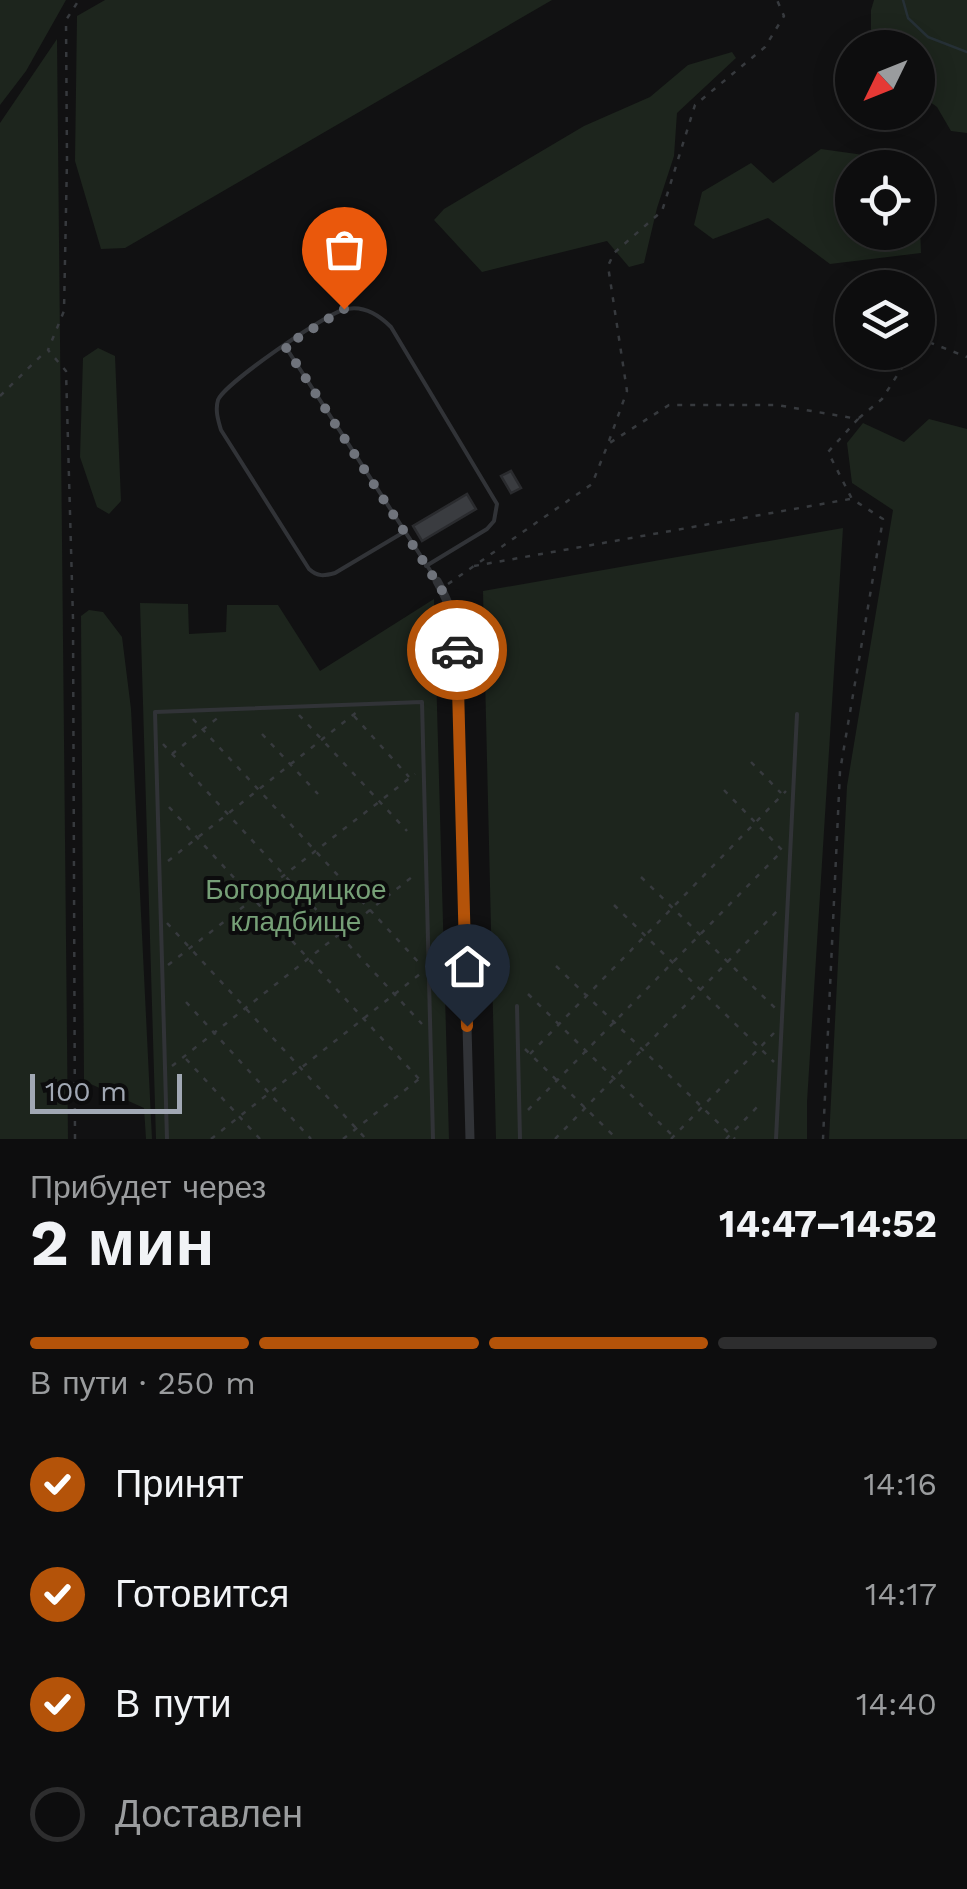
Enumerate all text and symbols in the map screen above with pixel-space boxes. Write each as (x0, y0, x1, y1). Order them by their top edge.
north arrow (835, 30, 935, 130)
map controls (835, 30, 935, 370)
button: locate (835, 150, 935, 250)
pin (302, 207, 387, 310)
icon: bag (317, 222, 372, 277)
button: layers (835, 270, 935, 370)
courier (407, 600, 507, 700)
icon: car (430, 623, 485, 678)
park label: Богородицкое кладбище (205, 873, 387, 938)
pin (425, 924, 510, 1027)
icon: home (440, 939, 495, 994)
scale bar (30, 1069, 182, 1114)
text: 100 m (45, 1075, 127, 1108)
text: Прибудет через (30, 1168, 266, 1206)
text: 14:47–14:52 (719, 1202, 937, 1246)
text: 2 мин (30, 1205, 215, 1281)
text: В пути · 250 m (30, 1364, 256, 1402)
icon: check (30, 1457, 85, 1512)
text: Принят (115, 1462, 244, 1506)
text: 14:16 (864, 1465, 937, 1503)
icon: check (30, 1567, 85, 1622)
text: Готовится (115, 1572, 289, 1616)
text: 14:17 (865, 1575, 937, 1613)
icon: check (30, 1677, 85, 1732)
text: В пути (115, 1682, 232, 1726)
text: 14:40 (856, 1685, 937, 1723)
text: Доставлен (115, 1792, 303, 1836)

